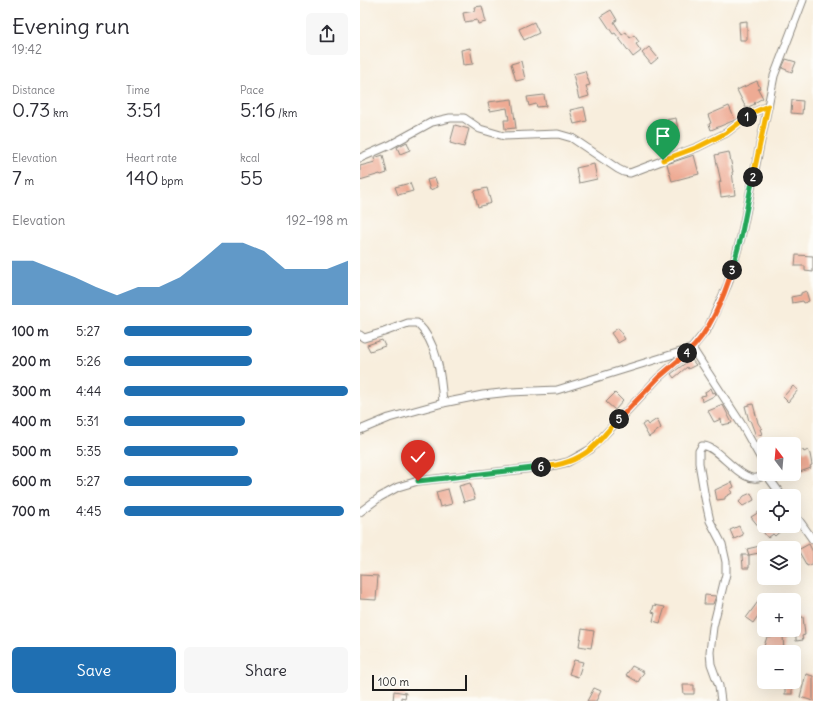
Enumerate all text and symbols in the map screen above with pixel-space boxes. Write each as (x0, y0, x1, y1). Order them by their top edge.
text: Evening run (12, 12, 130, 40)
button: share (306, 13, 348, 55)
text: 19:42 (12, 41, 42, 58)
text: Distance (12, 83, 55, 97)
text: Time (126, 83, 150, 97)
text: Pace (240, 83, 264, 97)
text: 0.73 (12, 97, 50, 122)
text: 3:51 (126, 97, 161, 122)
text: 5:16 (240, 97, 276, 122)
text: km (50, 106, 68, 120)
text: /km (276, 106, 297, 120)
pin: 1 (737, 107, 757, 127)
text: 1 (745, 110, 749, 124)
pin (646, 119, 680, 160)
icon: arrive (652, 125, 674, 147)
text: Elevation (12, 151, 57, 165)
text: Heart rate (126, 151, 177, 165)
text: kcal (240, 151, 260, 165)
text: 7 (12, 165, 22, 190)
text: 140 (126, 165, 159, 190)
text: 55 (240, 165, 263, 190)
pin: 2 (743, 167, 763, 187)
text: 2 (750, 170, 756, 184)
text: m (22, 174, 34, 188)
text: bpm (159, 174, 183, 188)
text: Elevation (12, 212, 65, 229)
text: 192–198 m (286, 212, 348, 229)
pin: 3 (722, 260, 742, 280)
text: 3 (729, 263, 735, 277)
text: 100 m (12, 323, 49, 340)
text: 5:27 (76, 323, 100, 340)
pin: 4 (677, 343, 697, 363)
text: 4 (684, 346, 690, 360)
text: 200 m (12, 353, 51, 370)
text: 5:26 (76, 353, 101, 370)
text: 300 m (12, 383, 51, 400)
text: 4:44 (76, 383, 101, 400)
pin: 5 (609, 409, 629, 429)
text: 5 (616, 412, 622, 426)
text: 400 m (12, 413, 51, 430)
text: 5:31 (76, 413, 99, 430)
north arrow (757, 437, 801, 481)
map controls (757, 437, 801, 689)
pin (401, 440, 435, 481)
text: 500 m (12, 443, 51, 460)
text: 5:35 (76, 443, 101, 460)
icon: check (407, 446, 429, 468)
pin: 6 (531, 457, 551, 477)
text: 6 (538, 460, 544, 474)
text: 600 m (12, 473, 51, 490)
text: 5:27 (76, 473, 100, 490)
button: locate (757, 489, 801, 533)
text: 700 m (12, 503, 50, 520)
text: 4:45 (76, 503, 101, 520)
button: layers (757, 541, 801, 585)
button: + (757, 593, 801, 637)
button: − (757, 645, 801, 689)
button: Save (12, 647, 176, 693)
button: Share (184, 647, 348, 693)
scale bar (372, 673, 467, 692)
text: 100 m (378, 675, 409, 689)

